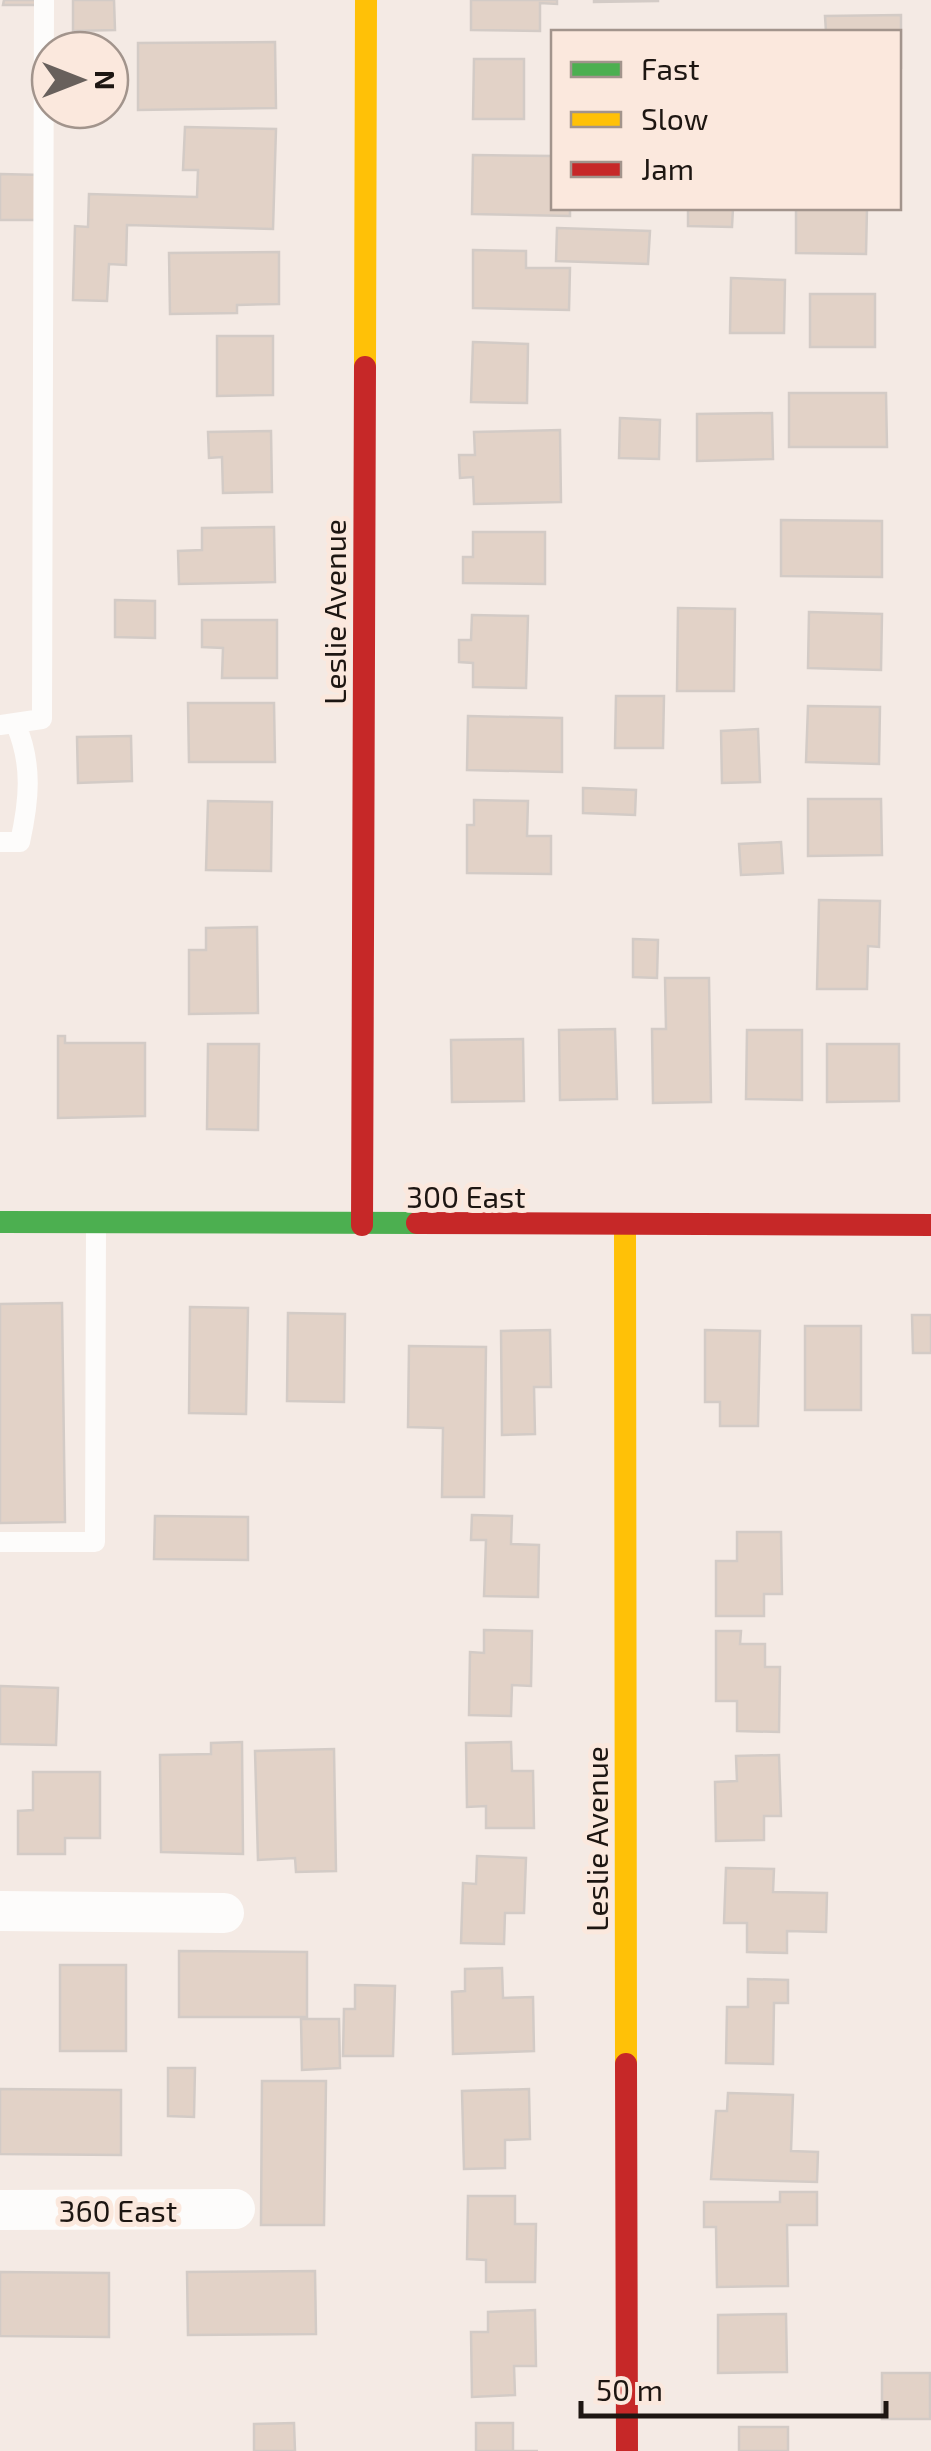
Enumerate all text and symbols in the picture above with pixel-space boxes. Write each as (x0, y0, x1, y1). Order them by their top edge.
north arrow (30, 30, 130, 130)
legend (551, 30, 901, 210)
text: Fast (641, 50, 700, 86)
text: N (89, 70, 123, 90)
text: Slow (641, 100, 708, 136)
text: Jam (641, 150, 694, 186)
street label: Leslie Avenue (316, 519, 352, 705)
street label: 300 East (406, 1178, 526, 1214)
street label: Leslie Avenue (578, 1746, 614, 1932)
street label: 360 East (59, 2192, 177, 2228)
scale bar (581, 2356, 886, 2418)
text: 50 m (596, 2371, 663, 2407)

